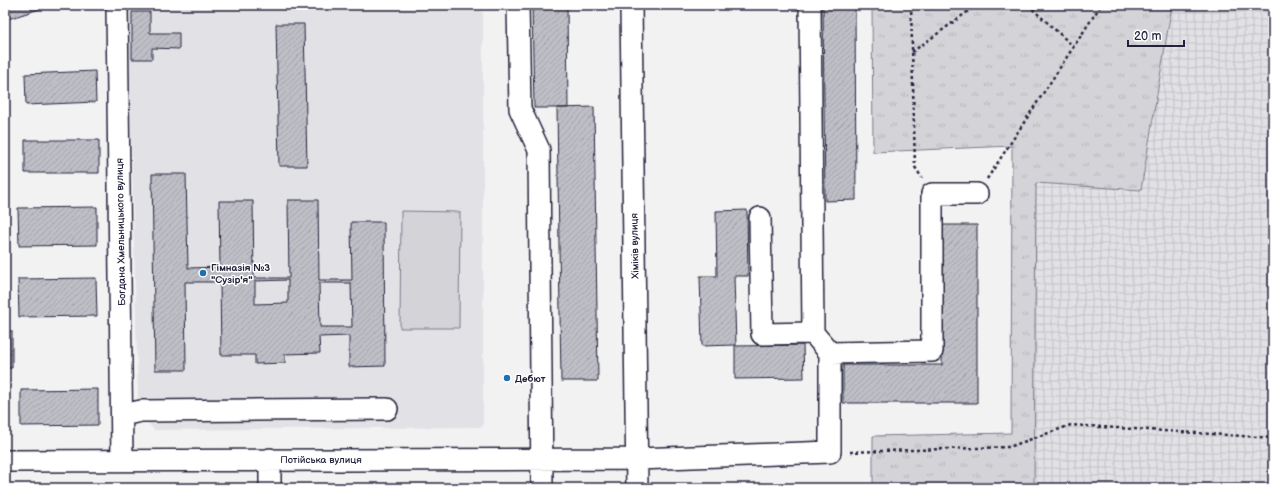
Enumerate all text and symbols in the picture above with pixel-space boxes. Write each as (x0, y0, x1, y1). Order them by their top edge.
scale bar (1128, 22, 1184, 48)
text: 20 m (1134, 29, 1161, 44)
street label: Богдана Хмельницького вулиця (114, 158, 128, 306)
street label: Хіміків вулиця (628, 213, 642, 279)
place label: Гімназія №3 "Сузір'я" (211, 262, 270, 286)
marker: Гімназія №3 "Сузір'я" (198, 268, 208, 278)
marker: Дебют (502, 373, 512, 383)
place label: Дебют (515, 373, 546, 385)
street label: Потійська вулиця (280, 454, 362, 466)

